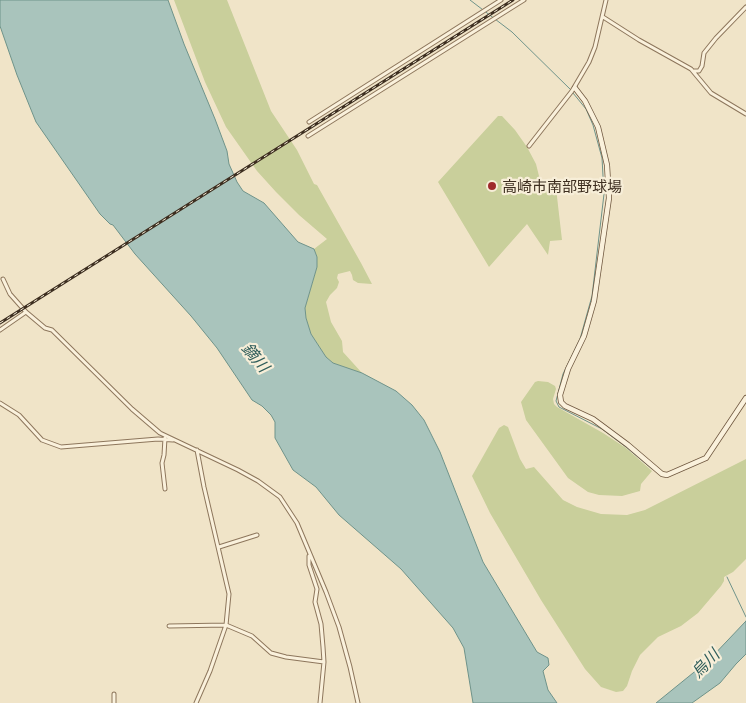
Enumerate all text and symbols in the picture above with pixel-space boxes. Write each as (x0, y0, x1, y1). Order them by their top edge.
place label: 高崎市南部野球場 (502, 177, 622, 195)
marker: 高崎市南部野球場 (486, 180, 498, 192)
water label: 鏑川 (238, 339, 274, 375)
water label: 烏川 (687, 645, 723, 681)

